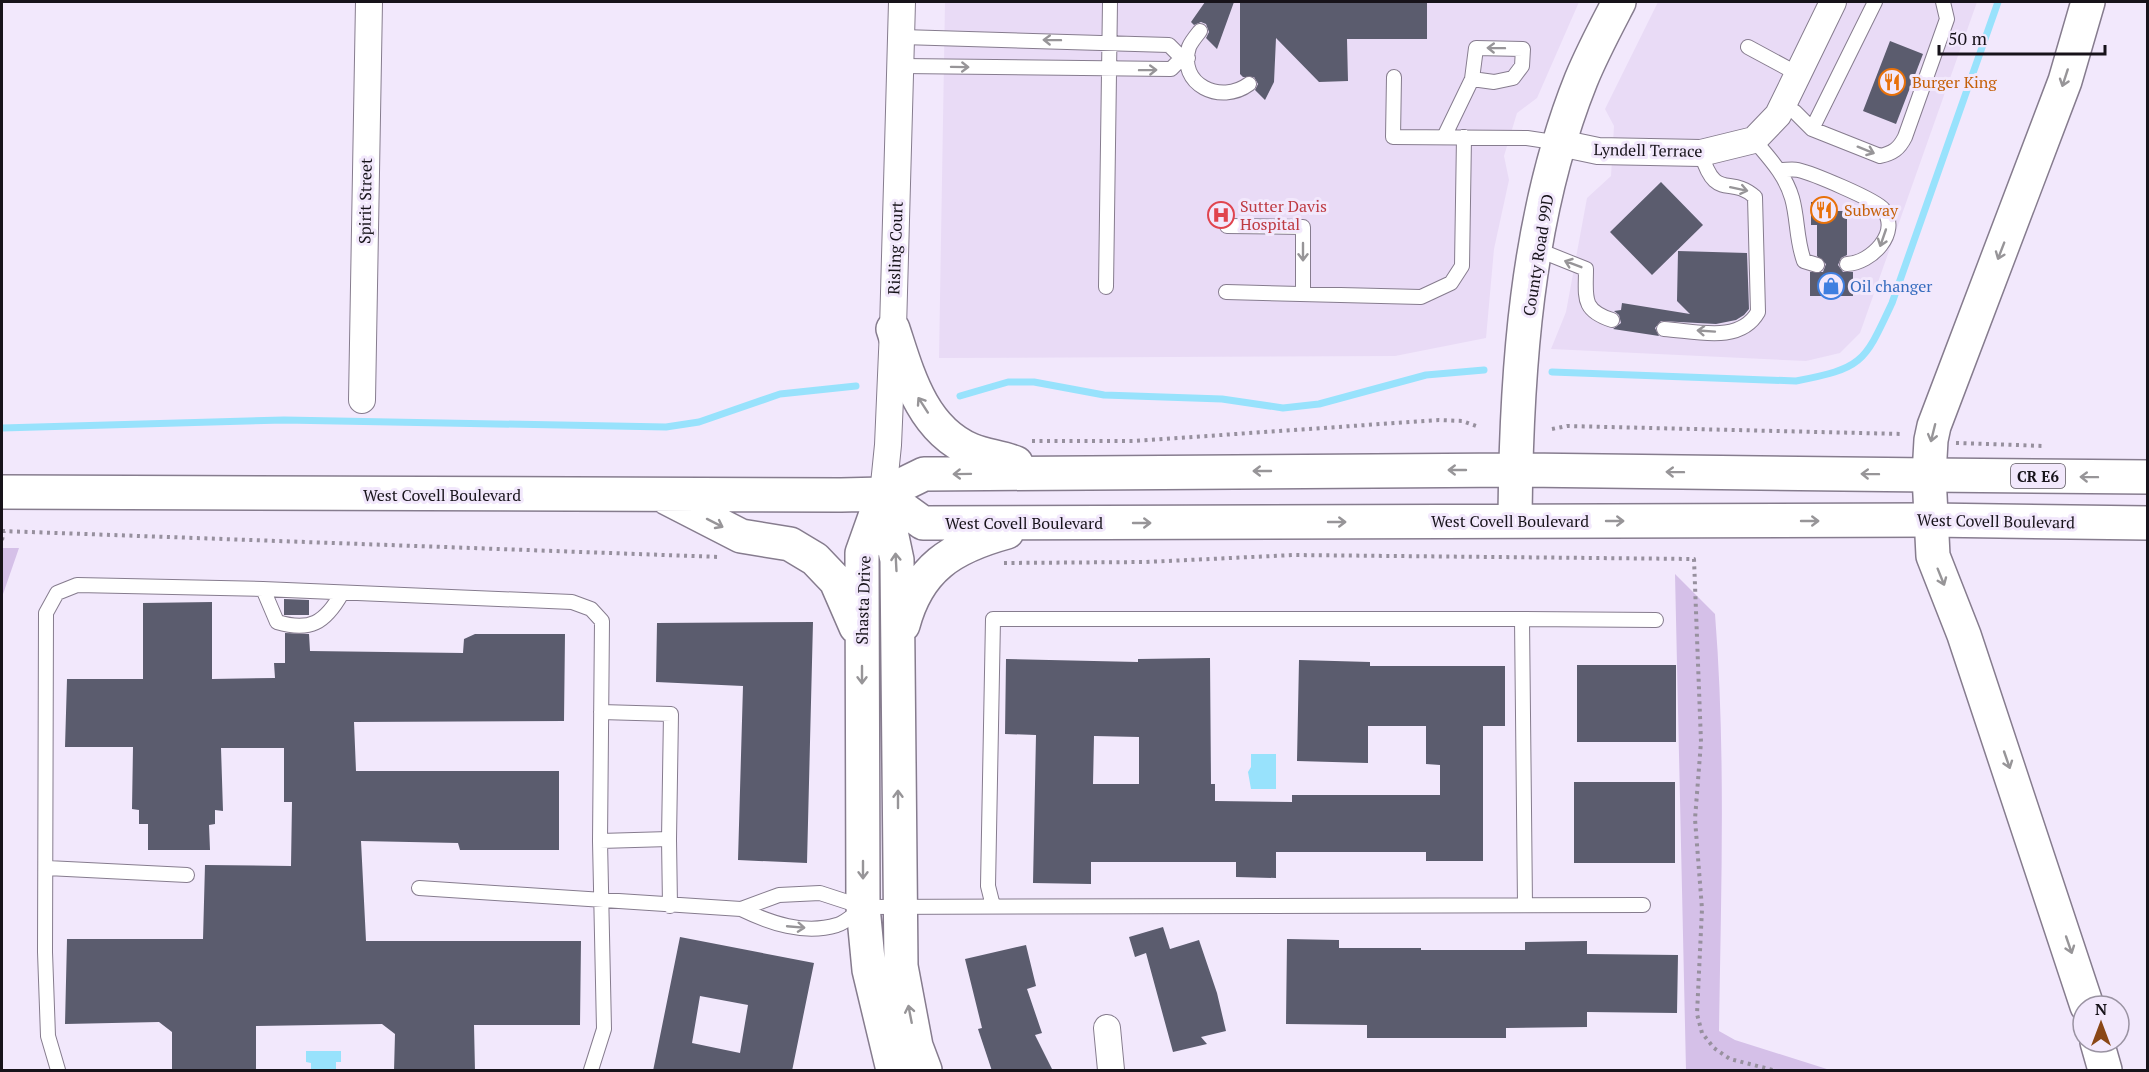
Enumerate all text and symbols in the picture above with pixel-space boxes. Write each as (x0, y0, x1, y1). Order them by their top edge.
scale bar (1939, 18, 2106, 56)
text: 50 m (1948, 26, 1988, 50)
one-way arrow (1043, 35, 1062, 46)
one-way arrow (1486, 43, 1506, 54)
one-way arrow (950, 61, 970, 73)
one-way arrow (1138, 64, 1158, 76)
restaurant icon: Burger King (1877, 67, 1907, 97)
one-way arrow (2059, 68, 2070, 87)
place label: Burger King (1912, 71, 1997, 93)
street label: Lyndell Terrace (1594, 138, 1702, 162)
one-way arrow (1857, 145, 1875, 156)
street label: Spirit Street (353, 158, 377, 244)
one-way arrow (1729, 184, 1748, 196)
street label: County Road 99D (1517, 192, 1559, 318)
place label: Sutter Davis Hospital (1240, 195, 1327, 235)
restaurant icon: Subway (1809, 195, 1839, 225)
place label: Subway (1844, 199, 1899, 221)
hospital icon: Sutter Davis Hospital (1206, 200, 1236, 230)
street label: Risling Court (882, 201, 908, 295)
one-way arrow (1877, 228, 1888, 246)
one-way arrow (1297, 241, 1309, 261)
one-way arrow (1995, 241, 2006, 259)
one-way arrow (1565, 258, 1583, 269)
shop icon: Oil changer (1816, 271, 1846, 301)
place label: Oil changer (1850, 275, 1933, 297)
one-way arrow (1697, 326, 1717, 337)
one-way arrow (917, 397, 929, 414)
one-way arrow (1926, 423, 1938, 442)
one-way arrow (1447, 464, 1467, 476)
road number: CR E6 (2011, 464, 2065, 488)
one-way arrow (1252, 465, 1272, 477)
one-way arrow (1666, 466, 1686, 478)
one-way arrow (952, 468, 972, 480)
one-way arrow (1861, 468, 1881, 480)
one-way arrow (2080, 471, 2100, 482)
street label: West Covell Boulevard (363, 484, 521, 506)
street label: West Covell Boulevard (1917, 509, 2075, 533)
street label: West Covell Boulevard (1431, 510, 1589, 532)
street label: West Covell Boulevard (945, 512, 1103, 534)
one-way arrow (1605, 515, 1625, 527)
one-way arrow (1800, 515, 1820, 527)
one-way arrow (1326, 516, 1346, 528)
one-way arrow (706, 517, 723, 529)
one-way arrow (1131, 517, 1151, 529)
one-way arrow (891, 553, 902, 573)
street label: Shasta Drive (850, 555, 876, 645)
one-way arrow (1937, 567, 1948, 585)
one-way arrow (856, 664, 868, 684)
one-way arrow (2002, 750, 2013, 769)
one-way arrow (892, 790, 904, 810)
one-way arrow (857, 859, 869, 879)
one-way arrow (785, 922, 805, 933)
one-way arrow (2064, 935, 2075, 954)
north arrow (2071, 994, 2131, 1054)
text: N (2095, 998, 2107, 1020)
one-way arrow (904, 1005, 915, 1024)

